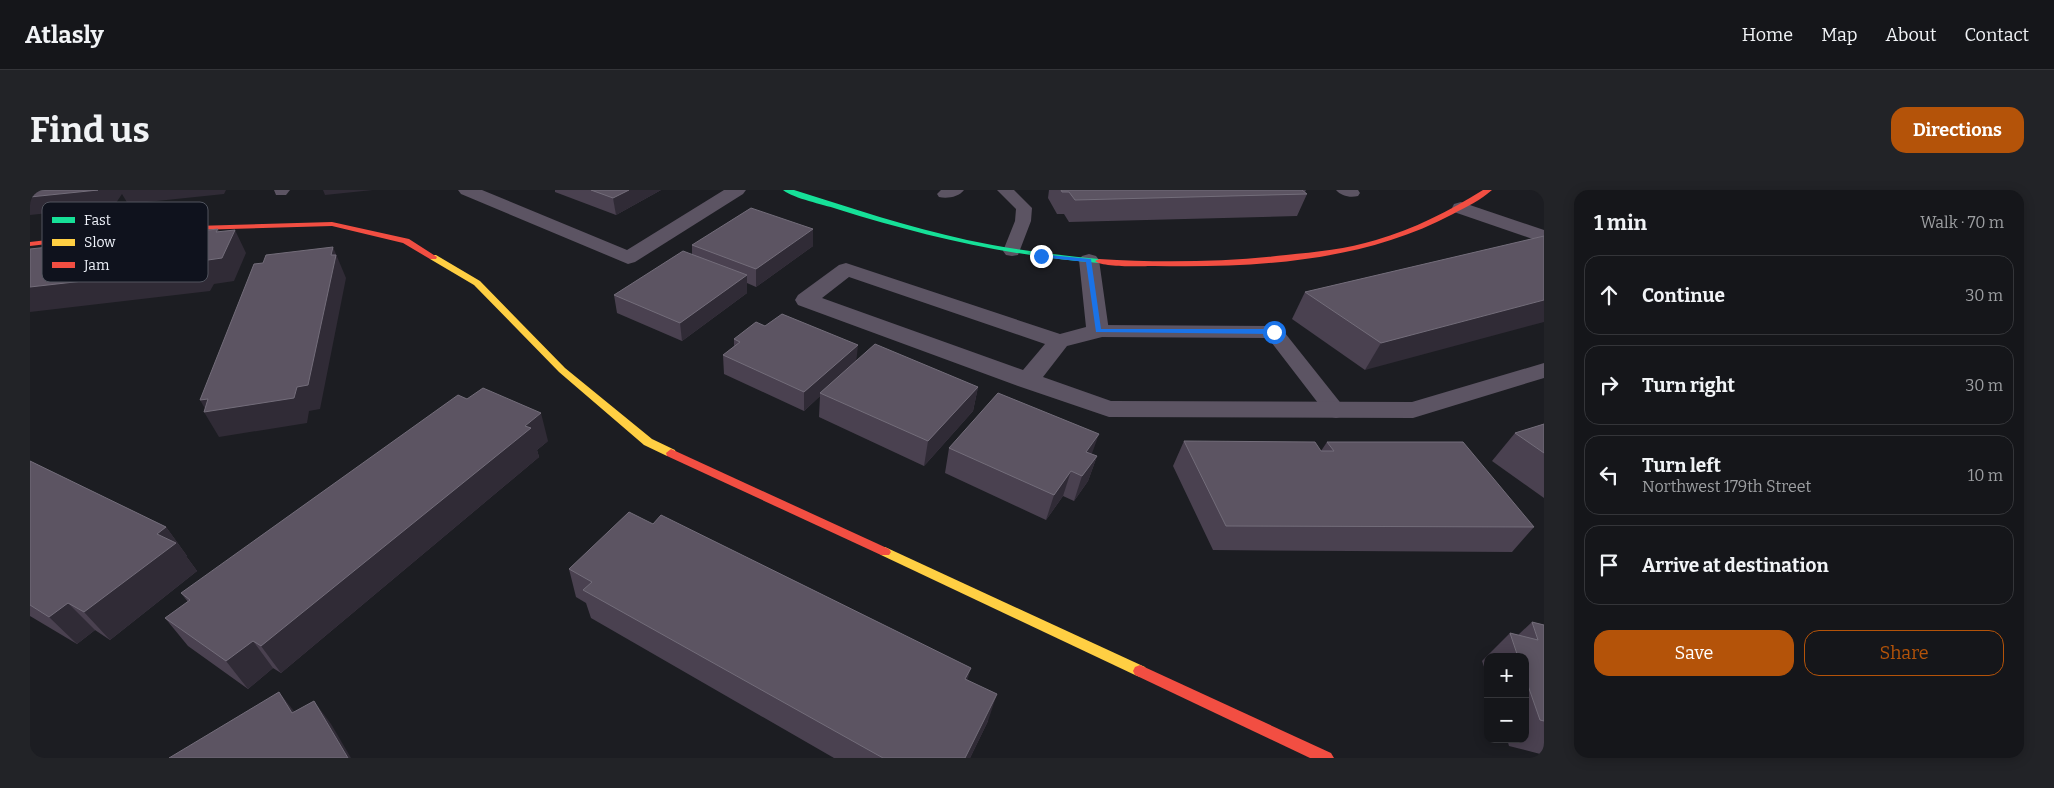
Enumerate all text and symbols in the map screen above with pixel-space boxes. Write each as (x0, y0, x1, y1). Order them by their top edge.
text: Atlasly (25, 21, 104, 49)
text: Home (1742, 24, 1793, 46)
text: Map (1821, 24, 1857, 46)
text: About (1885, 24, 1936, 46)
text: Contact (1964, 24, 2029, 46)
button: Directions (1891, 107, 2024, 153)
text: Find us (30, 109, 150, 151)
legend (42, 202, 208, 282)
text: 1 min (1594, 210, 1647, 236)
text: Fast (84, 212, 111, 229)
text: Walk · 70 m (1920, 213, 2004, 232)
text: Slow (84, 234, 116, 251)
route end (1030, 245, 1053, 268)
text: Jam (83, 257, 110, 274)
icon: ahead (1595, 281, 1623, 309)
text: Continue (1642, 284, 1725, 307)
text: 30 m (1965, 286, 2003, 305)
route start (1263, 321, 1286, 344)
icon: right (1595, 371, 1623, 399)
text: Turn right (1642, 374, 1735, 397)
text: 30 m (1965, 376, 2003, 395)
text: Turn left (1642, 454, 1721, 477)
icon: left (1595, 461, 1623, 489)
text: 10 m (1968, 466, 2003, 485)
text: Northwest 179th Street (1642, 477, 1811, 496)
icon: arrive (1595, 551, 1623, 579)
text: Arrive at destination (1642, 554, 1829, 577)
button: Save (1594, 630, 1794, 676)
button: Share (1804, 630, 2004, 676)
map controls (1484, 653, 1529, 743)
button: + (1484, 653, 1529, 698)
button: − (1484, 698, 1529, 743)

